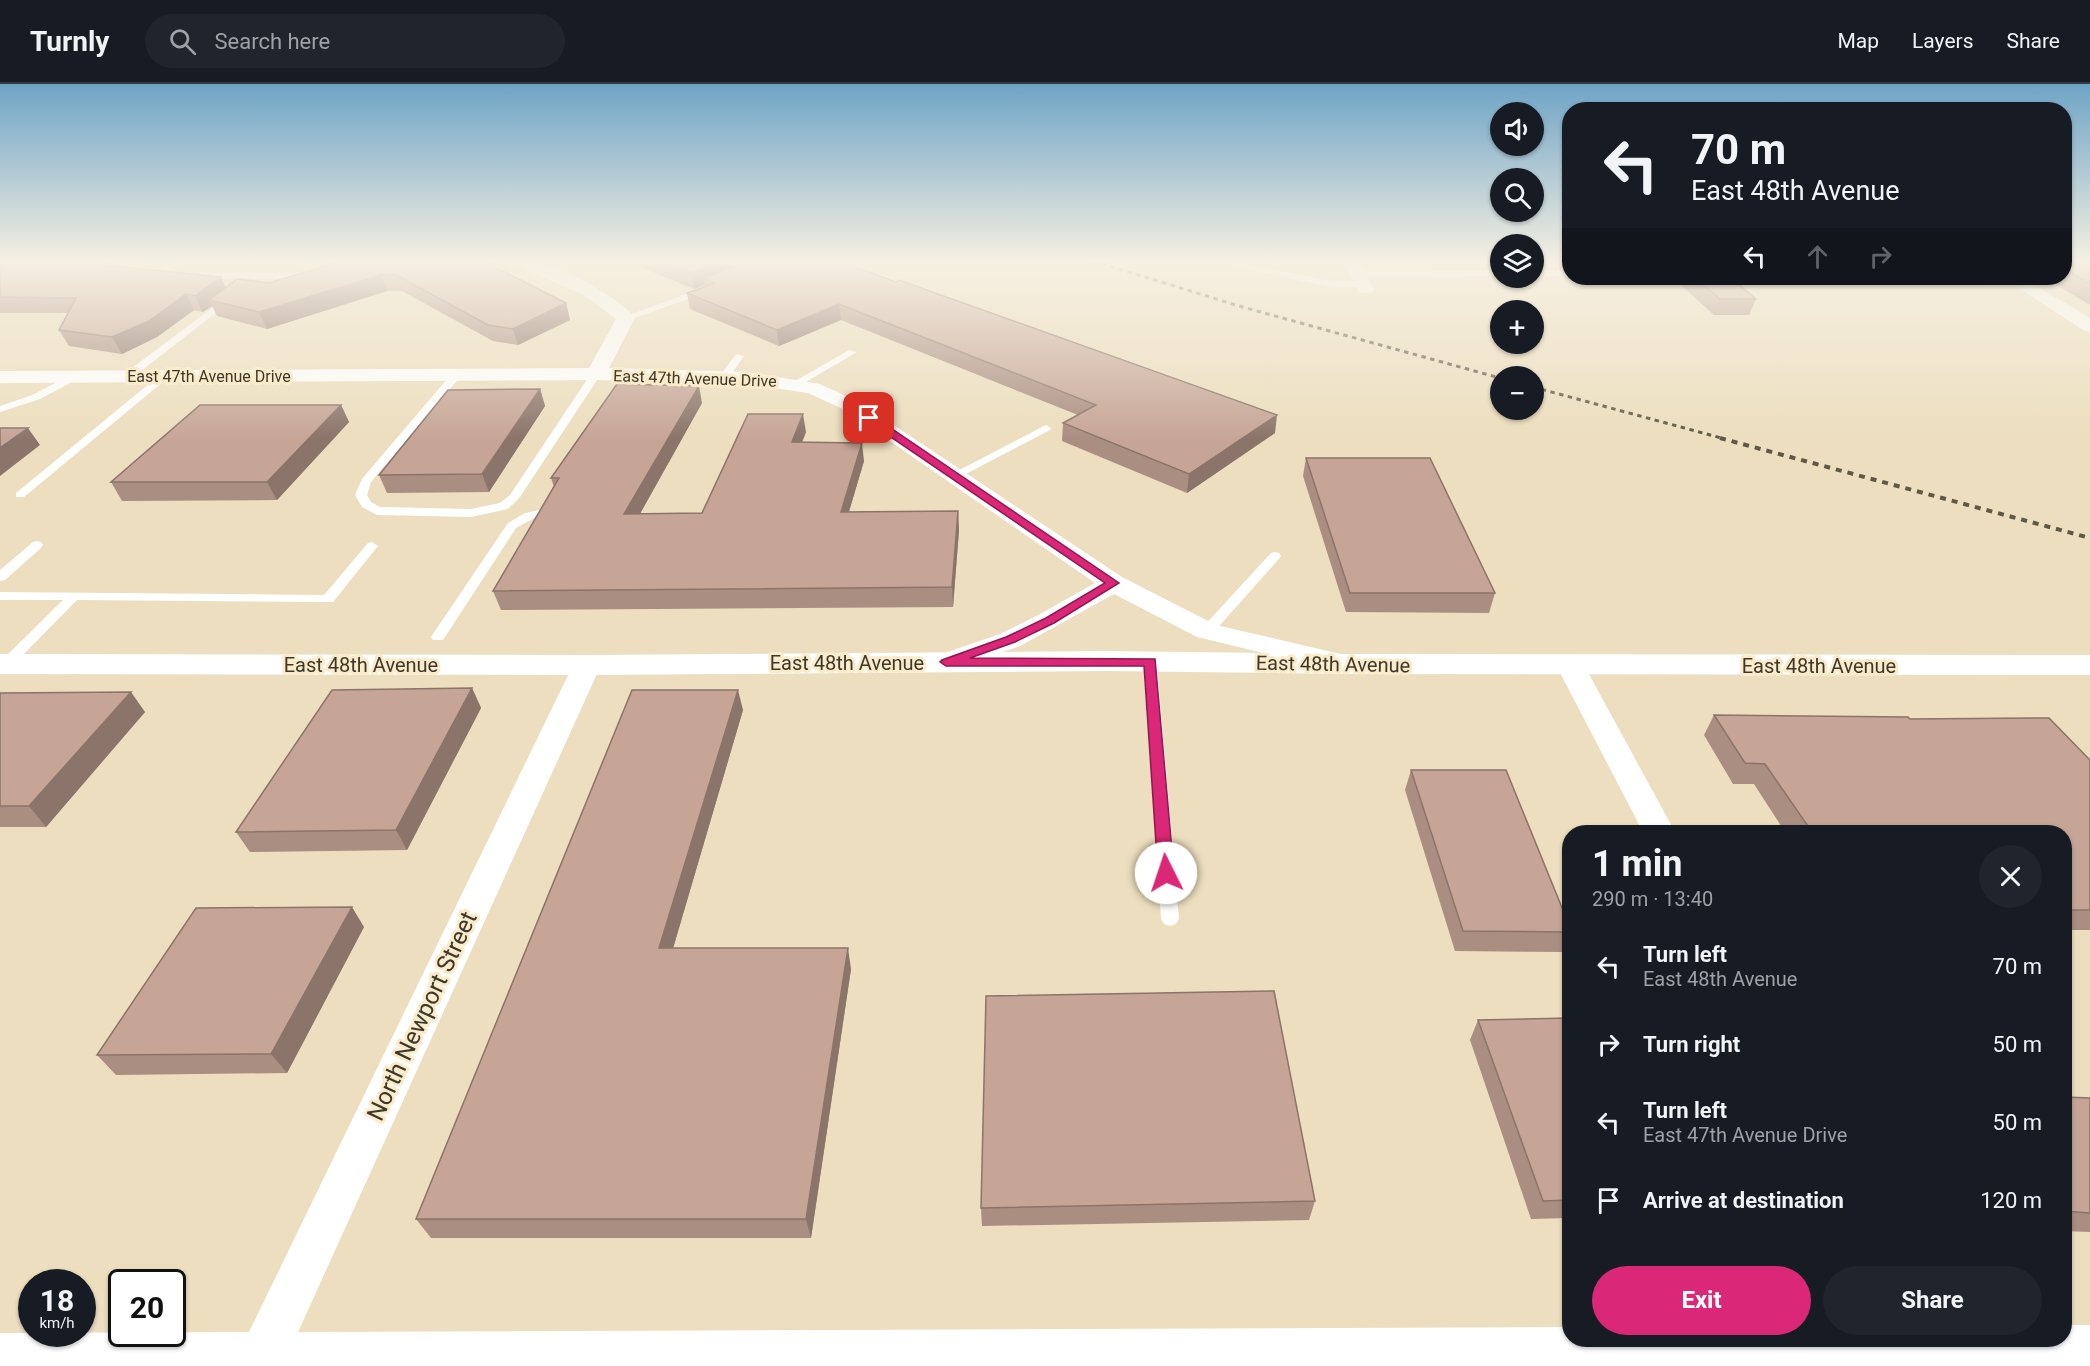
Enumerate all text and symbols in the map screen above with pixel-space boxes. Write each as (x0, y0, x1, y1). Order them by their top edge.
search box (145, 14, 565, 68)
text: Turnly (30, 25, 109, 58)
icon: search (166, 25, 199, 58)
text: Search here (214, 29, 330, 54)
text: Map (1837, 29, 1879, 53)
text: Layers (1912, 29, 1973, 53)
text: Share (2006, 29, 2060, 53)
map controls (1490, 102, 1544, 420)
button: sound (1490, 102, 1544, 156)
text: 70 m (1691, 125, 1786, 174)
icon: left (1592, 126, 1670, 204)
button: search (1490, 168, 1544, 222)
text: East 48th Avenue (1691, 175, 1900, 207)
button: layers (1490, 234, 1544, 288)
icon: left (1738, 240, 1771, 273)
icon: ahead (1801, 240, 1834, 273)
icon: right (1864, 240, 1897, 273)
button: + (1490, 300, 1544, 354)
street label: East 47th Avenue Drive (613, 366, 777, 391)
button: − (1490, 366, 1544, 420)
street label: East 47th Avenue Drive (127, 367, 291, 386)
pin (843, 392, 894, 443)
icon: arrive (852, 401, 885, 434)
street label: East 48th Avenue (770, 651, 924, 675)
street label: East 48th Avenue (1256, 651, 1410, 677)
street label: East 48th Avenue (284, 653, 438, 677)
street label: East 48th Avenue (1742, 654, 1896, 678)
position arrow (1134, 841, 1198, 905)
text: 1 min (1592, 843, 1683, 885)
button: close (1979, 845, 2042, 908)
text: 290 m · 13:40 (1592, 887, 1713, 911)
street label: North Newport Street (361, 907, 483, 1125)
text: Turn left (1643, 942, 1727, 967)
icon: left (1592, 950, 1625, 983)
text: 70 m (1993, 954, 2042, 979)
text: East 48th Avenue (1643, 967, 1797, 991)
icon: right (1592, 1028, 1625, 1061)
text: Turn right (1643, 1032, 1740, 1057)
text: 50 m (1993, 1032, 2042, 1057)
text: Turn left (1643, 1098, 1727, 1123)
icon: left (1592, 1106, 1625, 1139)
text: 50 m (1993, 1110, 2042, 1135)
text: East 47th Avenue Drive (1643, 1123, 1847, 1147)
icon: arrive (1592, 1184, 1625, 1217)
text: Arrive at destination (1643, 1188, 1844, 1213)
text: 120 m (1980, 1188, 2042, 1213)
button: Exit (1592, 1266, 1811, 1335)
button: Share (1823, 1266, 2042, 1335)
speed limit sign: 20 (108, 1269, 186, 1347)
text: 18 (40, 1283, 74, 1318)
text: km/h (39, 1314, 75, 1332)

